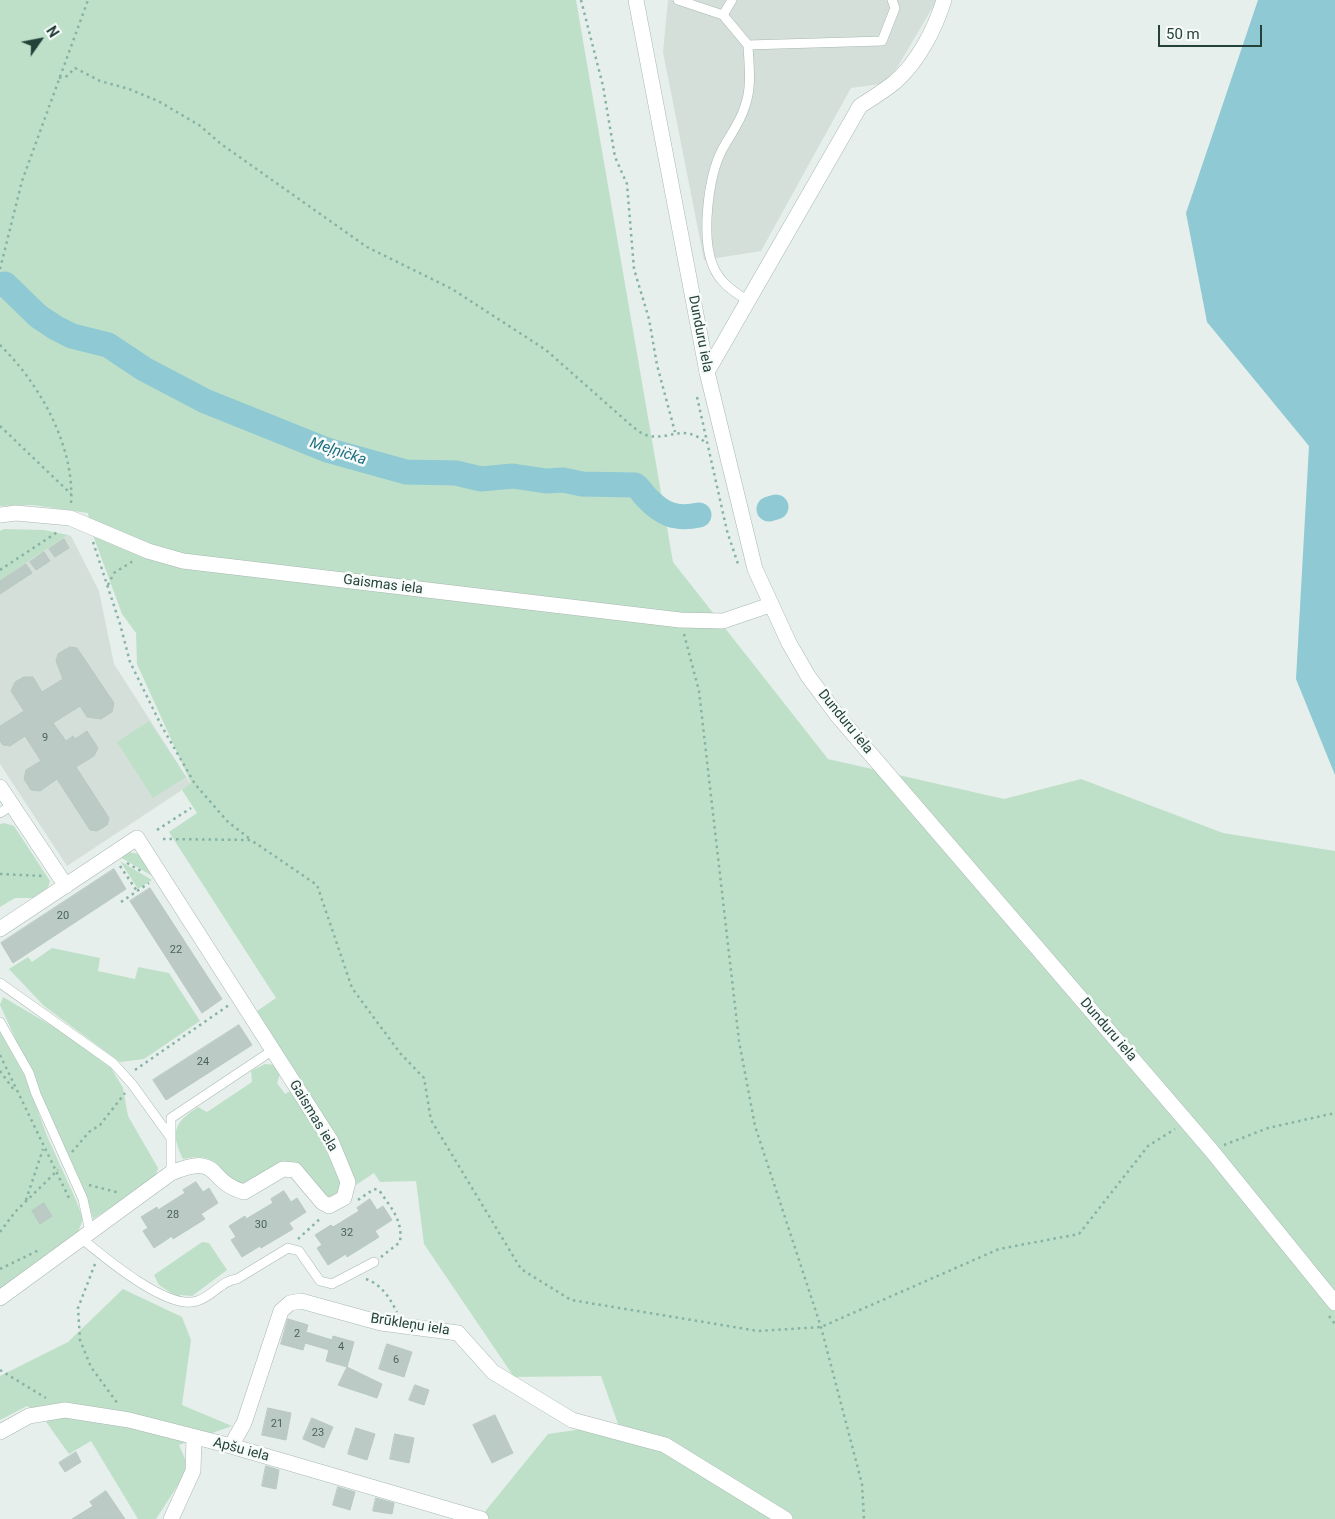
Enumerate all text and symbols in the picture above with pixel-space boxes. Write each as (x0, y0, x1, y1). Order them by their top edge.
north arrow (15, 15, 65, 65)
scale bar (1160, 15, 1264, 47)
text: N (43, 23, 62, 40)
text: 50 m (1166, 25, 1200, 43)
street label: Dunduru iela (684, 294, 716, 374)
water label: Meļņička (307, 434, 369, 470)
street label: Gaismas iela (342, 572, 424, 598)
street label: Dunduru iela (814, 686, 876, 758)
house number: 9 (42, 731, 48, 745)
house number: 20 (57, 909, 69, 923)
house number: 22 (170, 943, 182, 957)
street label: Dunduru iela (1076, 995, 1140, 1065)
house number: 24 (197, 1055, 209, 1069)
street label: Gaismas iela (285, 1077, 341, 1155)
house number: 28 (167, 1208, 179, 1222)
house number: 30 (255, 1218, 267, 1232)
house number: 32 (341, 1226, 353, 1240)
street label: Brūkleņu iela (369, 1310, 451, 1340)
house number: 2 (294, 1327, 300, 1341)
house number: 4 (338, 1340, 344, 1354)
house number: 6 (393, 1353, 399, 1367)
house number: 21 (271, 1417, 283, 1431)
house number: 23 (312, 1426, 324, 1440)
street label: Apšu iela (211, 1434, 271, 1466)

